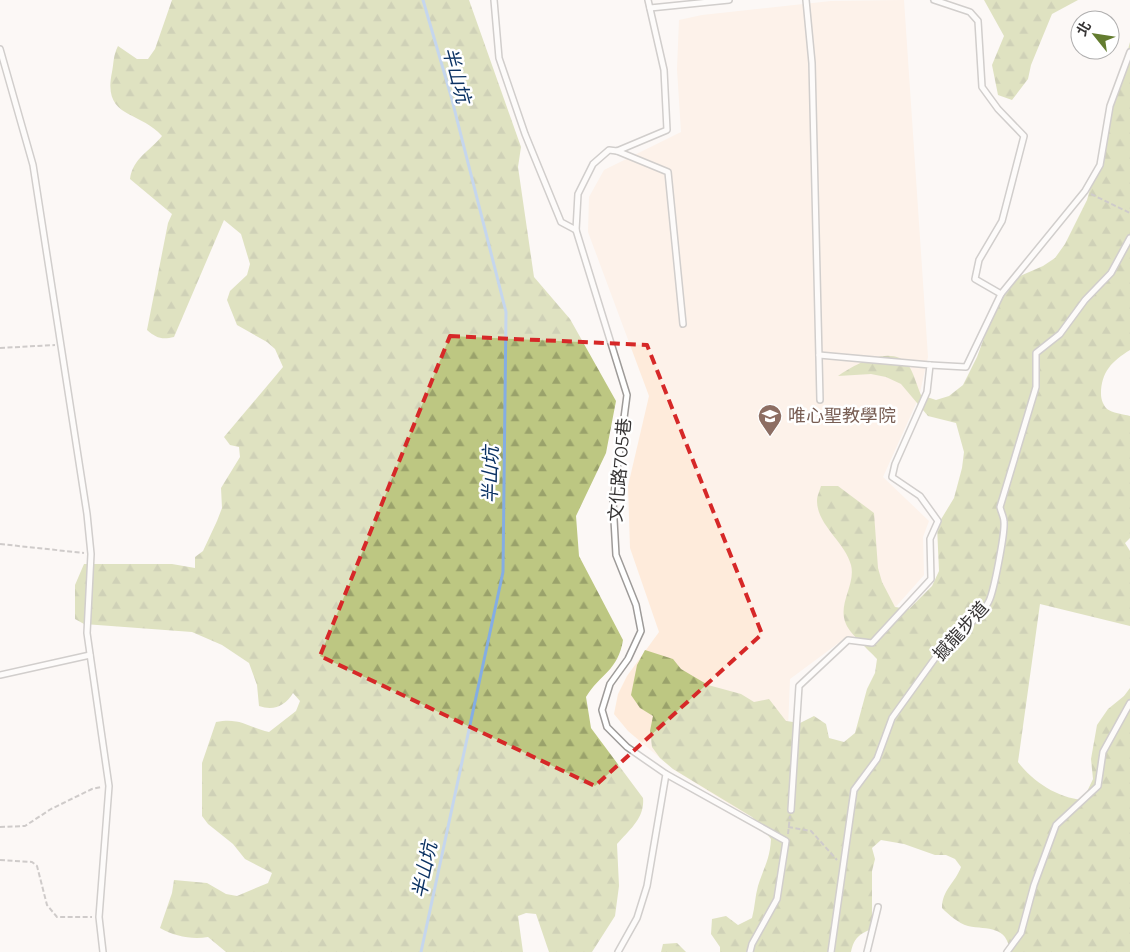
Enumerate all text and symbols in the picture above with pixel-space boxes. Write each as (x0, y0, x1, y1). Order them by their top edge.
north arrow (1070, 10, 1120, 60)
text: 北 (1072, 18, 1095, 39)
water label: 半山坑 (438, 45, 476, 109)
school or university icon: 唯心聖教學院 (757, 403, 783, 437)
place label: 唯心聖教學院 (788, 405, 896, 427)
street label: 文化路705巷 (604, 417, 636, 523)
water label: 半山坑 (479, 443, 503, 504)
street label: 撼龍步道 (929, 597, 993, 665)
water label: 半山坑 (407, 837, 442, 900)

